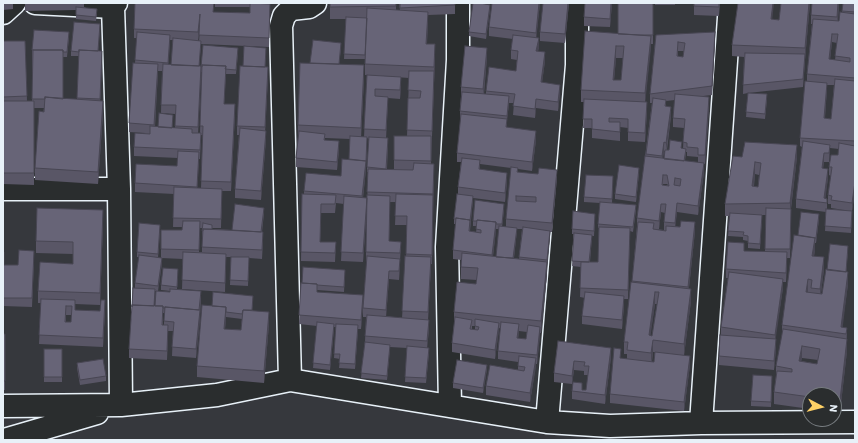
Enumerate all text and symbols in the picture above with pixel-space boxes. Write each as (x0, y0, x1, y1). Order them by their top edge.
north arrow (802, 387, 842, 427)
text: N (827, 404, 840, 413)

